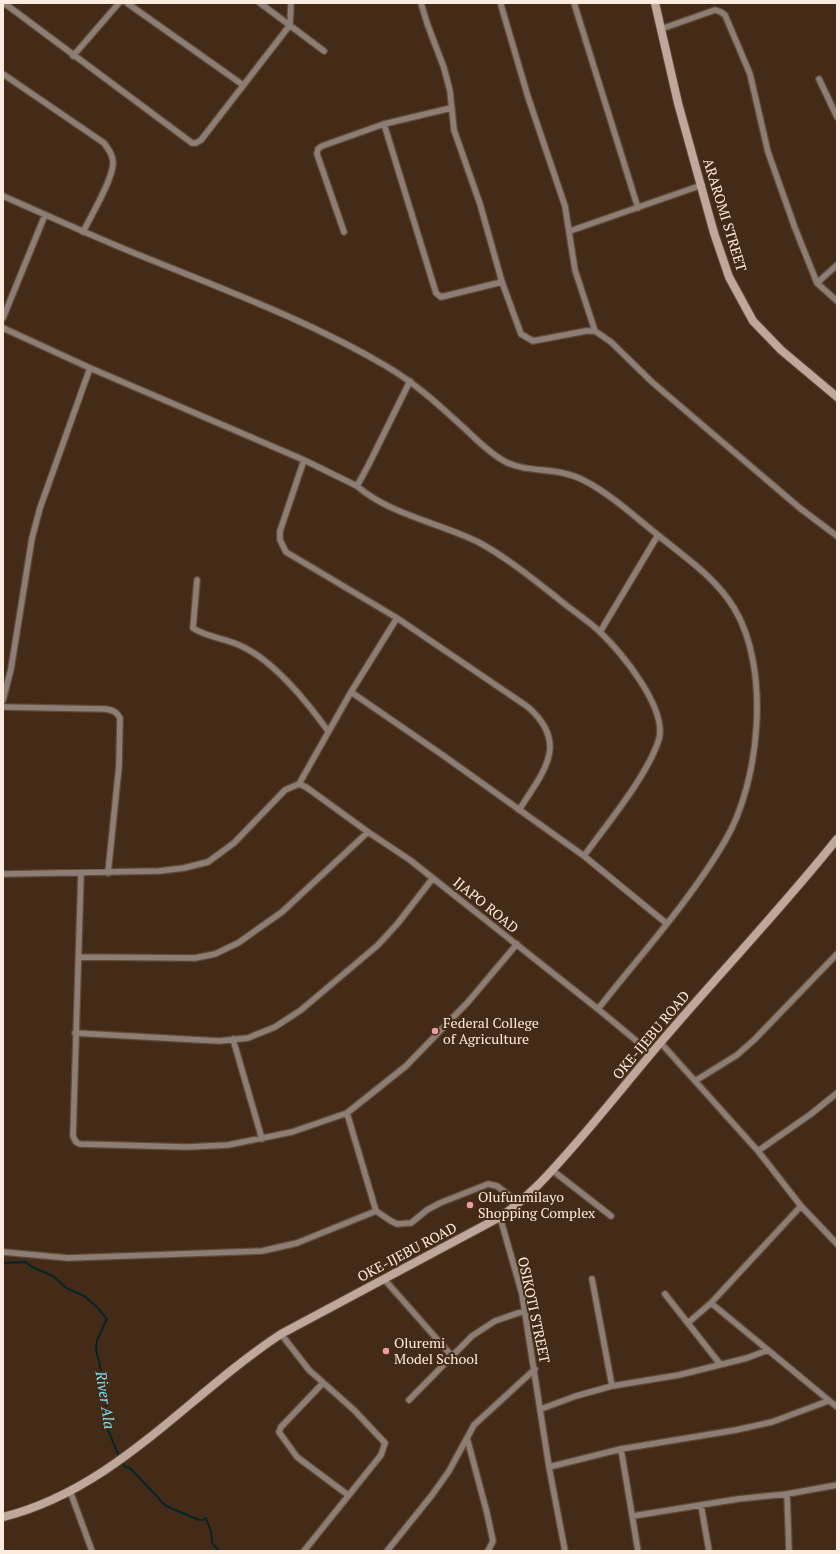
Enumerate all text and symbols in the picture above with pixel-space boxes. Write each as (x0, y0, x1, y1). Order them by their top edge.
street label: ARAROMI STREET (699, 156, 752, 274)
street label: IJAPO ROAD (450, 872, 523, 937)
street label: OKE-IJEBU ROAD (608, 986, 693, 1083)
place label: Federal College of Agriculture (443, 1013, 539, 1048)
marker: Federal College of Agriculture (430, 1026, 440, 1036)
place label: Olufunmilayo Shopping Complex (478, 1187, 596, 1222)
marker: Olufunmilayo Shopping Complex (465, 1200, 475, 1210)
street label: OKE-IJEBU ROAD (354, 1217, 460, 1286)
street label: OSIKOTI STREET (514, 1255, 555, 1365)
place label: Oluremi Model School (394, 1333, 478, 1368)
marker: Oluremi Model School (381, 1346, 391, 1356)
water label: River Ala (91, 1368, 120, 1430)

